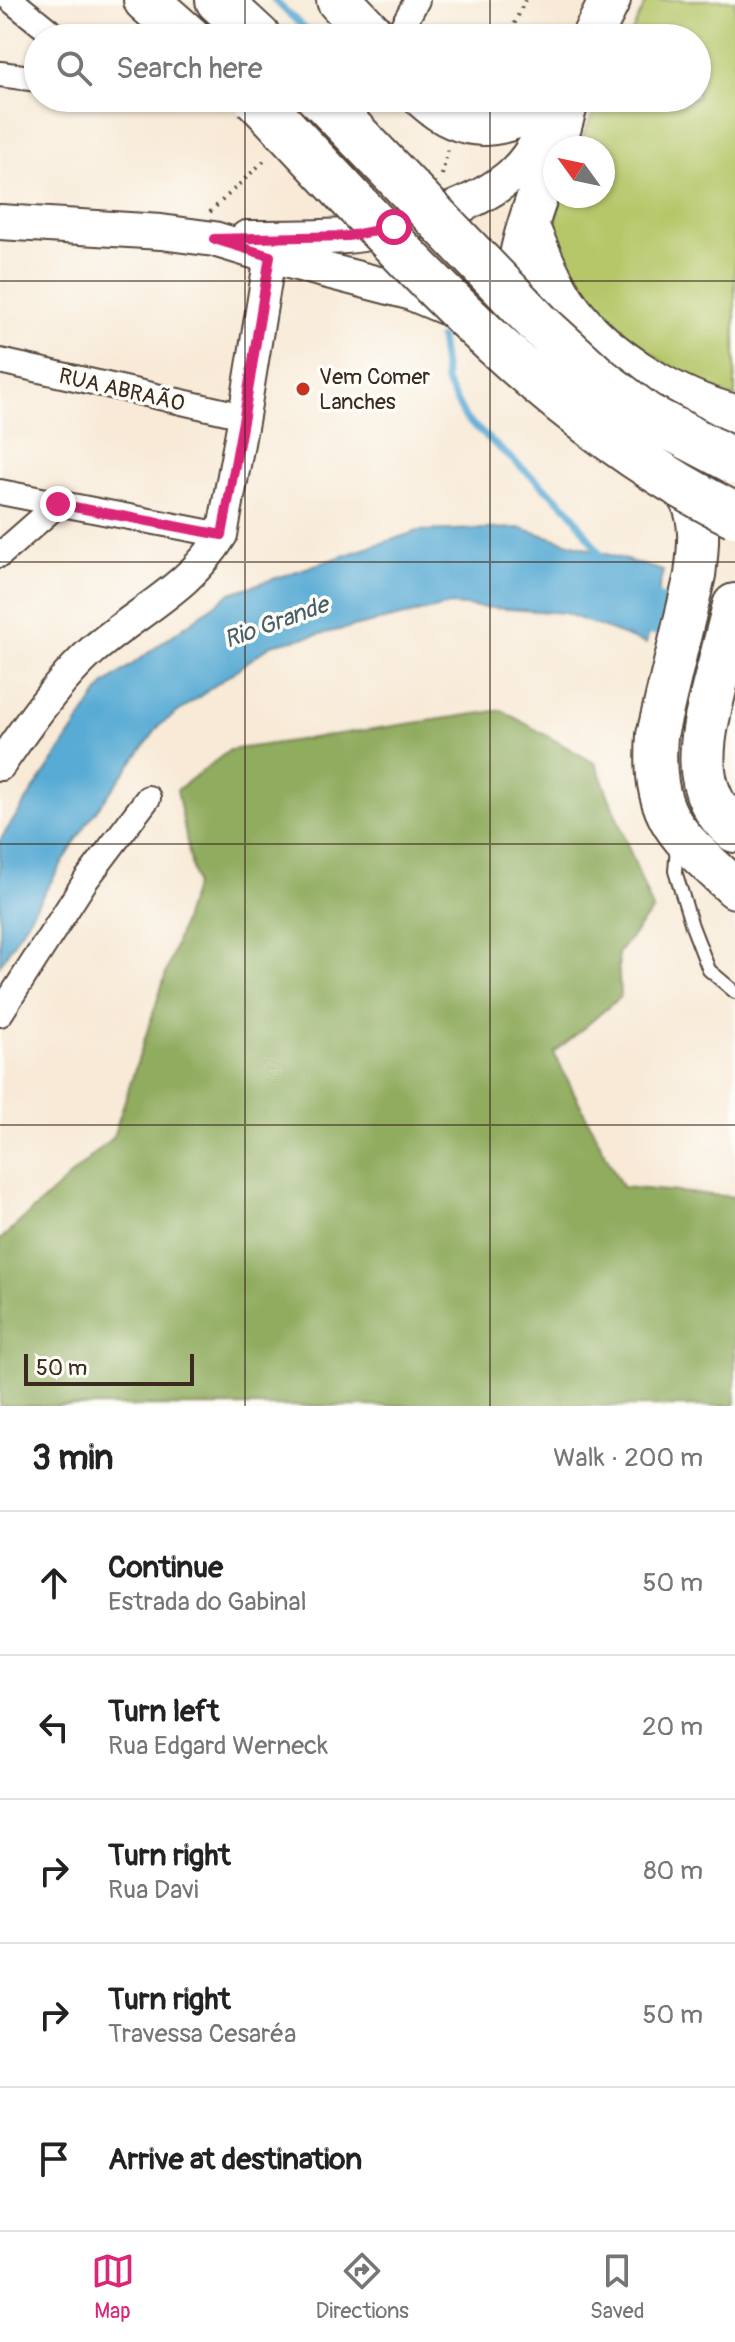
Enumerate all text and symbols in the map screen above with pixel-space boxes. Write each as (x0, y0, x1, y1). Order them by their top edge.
search box (24, 24, 711, 112)
icon: search (52, 46, 96, 90)
text: Search here (116, 50, 263, 87)
north arrow (543, 136, 615, 208)
route start (376, 209, 412, 245)
street label: RUA ABRAÃO (56, 362, 187, 418)
place label: Vem Comer Lanches (319, 363, 430, 416)
marker: Vem Comer Lanches (294, 380, 312, 398)
route end (40, 486, 76, 522)
water label: Rio Grande (220, 590, 334, 655)
scale bar (24, 1350, 194, 1386)
text: 50 m (36, 1354, 87, 1382)
text: 3 min (32, 1437, 114, 1480)
text: Walk · 200 m (553, 1442, 703, 1474)
text: Continue (108, 1549, 223, 1586)
icon: ahead (32, 1561, 76, 1605)
text: 50 m (642, 1567, 703, 1599)
text: Estrada do Gabinal (108, 1586, 307, 1618)
text: Turn left (108, 1693, 219, 1730)
icon: left (32, 1705, 76, 1749)
text: 20 m (642, 1711, 703, 1743)
text: Rua Edgard Werneck (108, 1730, 328, 1762)
text: Turn right (108, 1837, 231, 1874)
icon: right (32, 1849, 76, 1893)
text: 80 m (643, 1855, 703, 1887)
text: Rua Davi (108, 1874, 199, 1906)
text: Turn right (108, 1981, 231, 2018)
icon: right (32, 1993, 76, 2037)
text: 50 m (642, 1999, 703, 2031)
text: Travessa Cesaréa (108, 2018, 296, 2050)
icon: arrive (32, 2137, 76, 2181)
text: Arrive at destination (108, 2141, 362, 2178)
tab: Map (91, 2249, 135, 2325)
tab: Directions (316, 2249, 409, 2325)
tab: Saved (590, 2249, 644, 2325)

